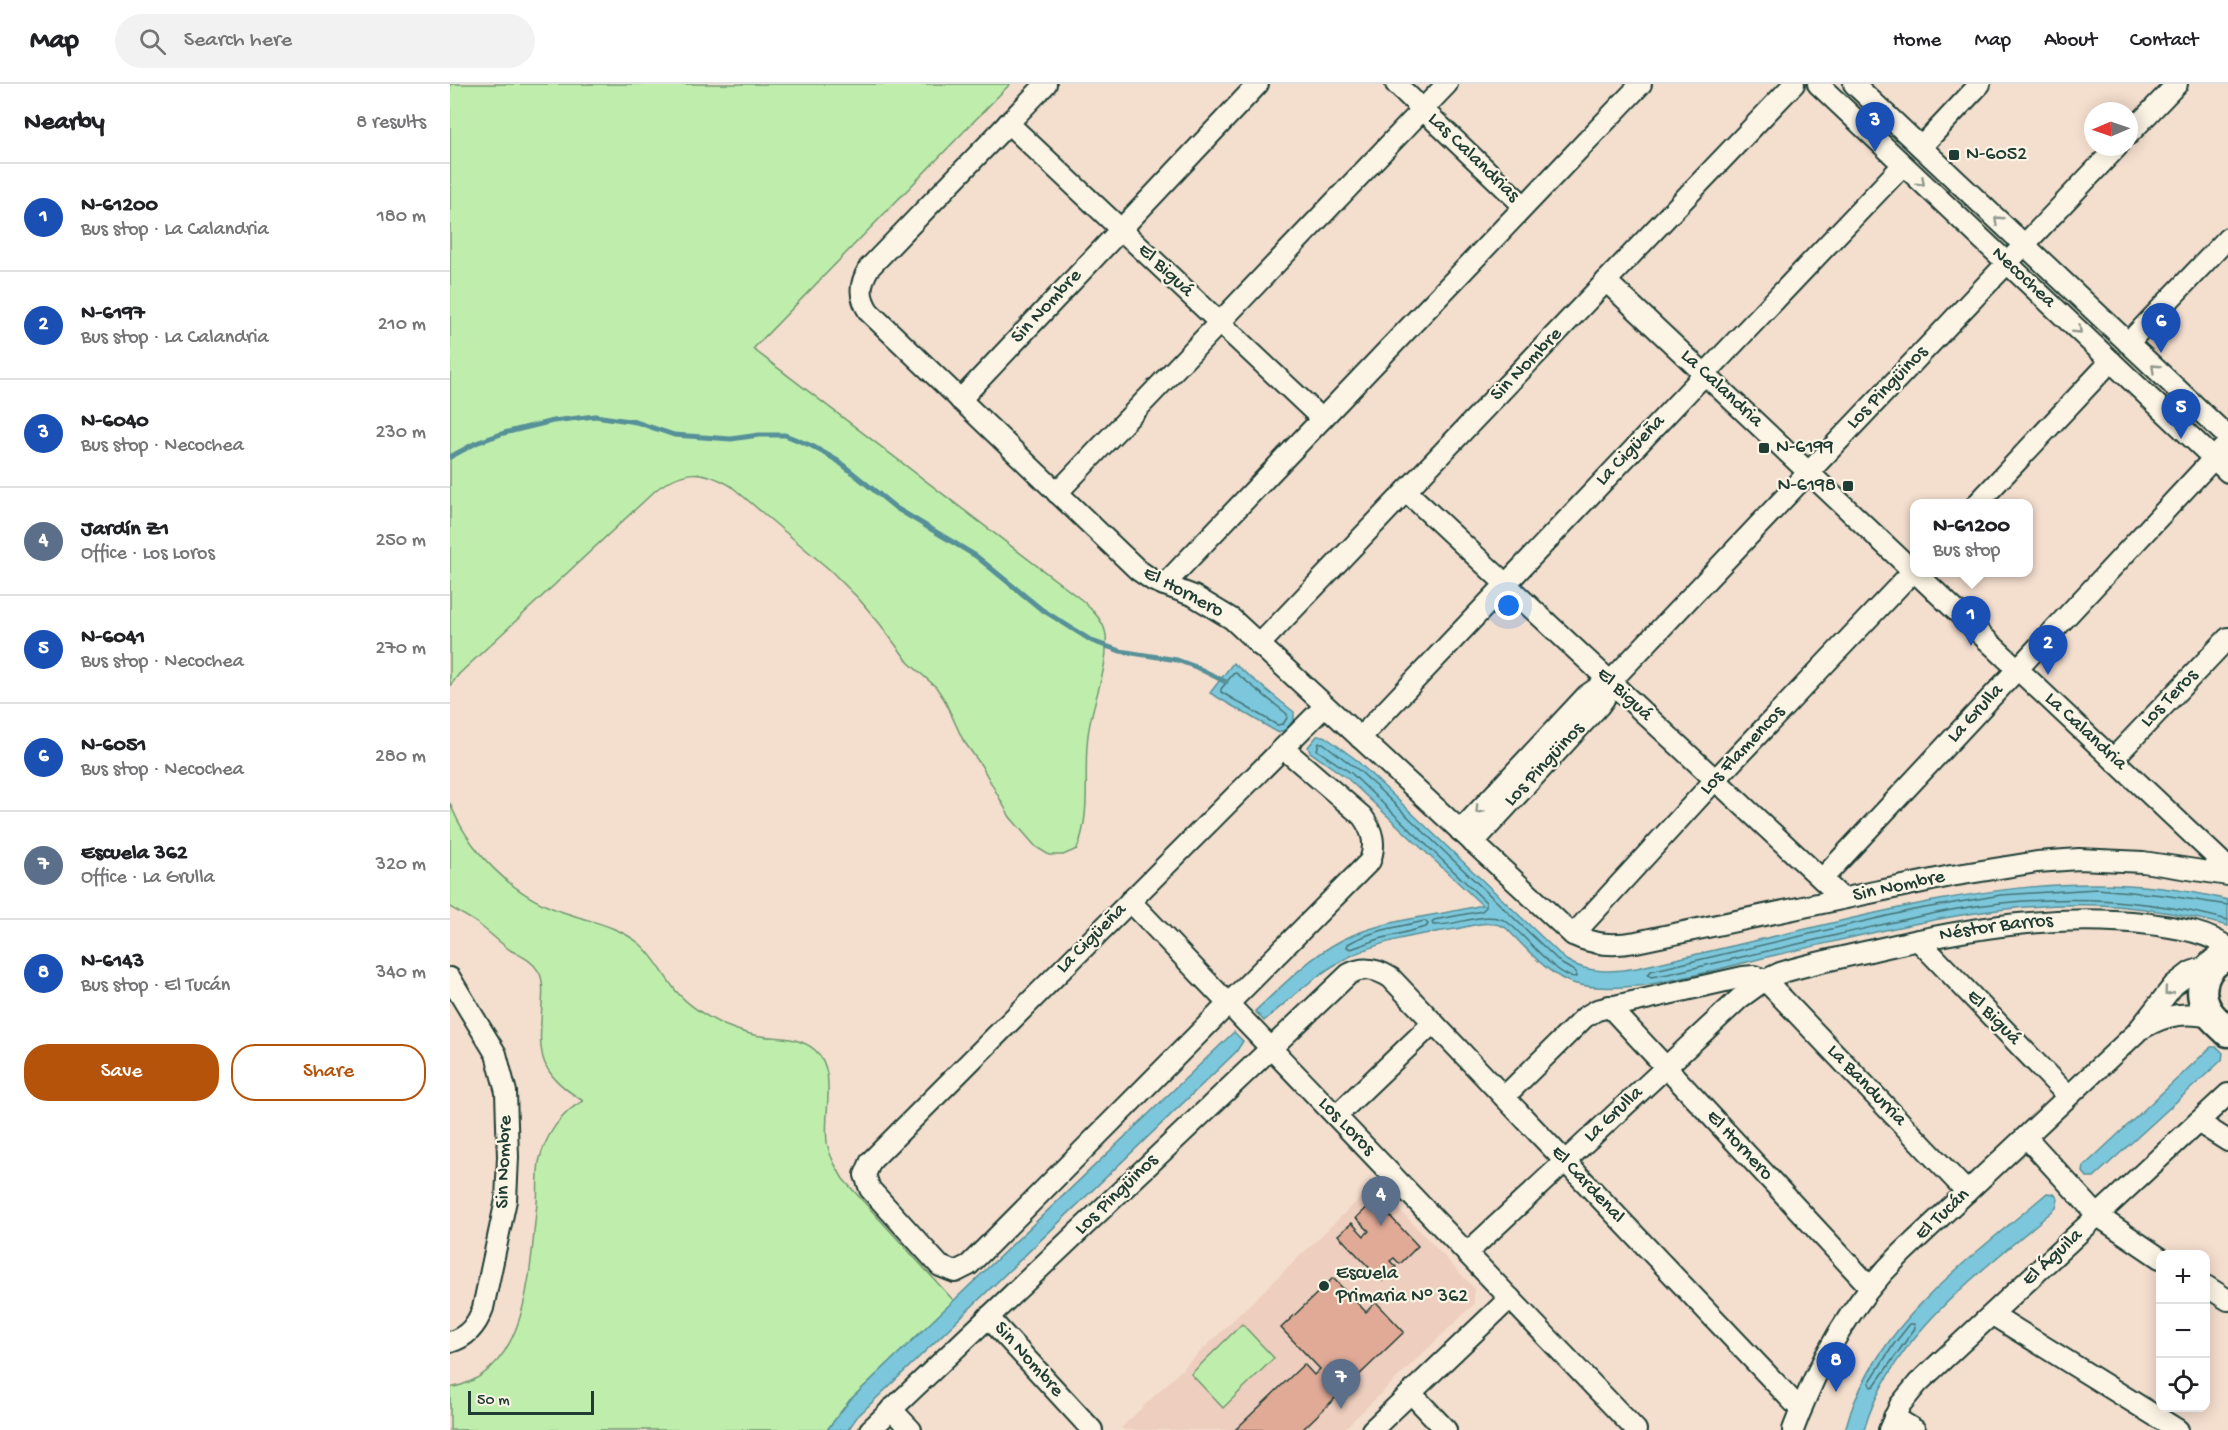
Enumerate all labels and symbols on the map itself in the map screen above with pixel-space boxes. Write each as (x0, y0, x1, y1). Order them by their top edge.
north arrow (2084, 102, 2138, 156)
pin: 3 (1856, 103, 1894, 152)
street label: Las Calandrias (1422, 108, 1524, 208)
place label: N-6052 (1966, 144, 2027, 167)
marker: N-6052 (1947, 148, 1961, 162)
one-way arrow (1915, 175, 1925, 186)
one-way arrow (1994, 216, 2005, 227)
street label: El Biguá (1132, 239, 1198, 303)
street label: Necochea (1986, 242, 2061, 314)
street label: Sin Nombre (1007, 264, 1088, 349)
pin: 6 (2142, 304, 2180, 353)
street label: Sin Nombre (1486, 323, 1568, 407)
one-way arrow (2071, 323, 2082, 334)
street label: Los Pingüinos (1843, 341, 1934, 434)
street label: La Calandria (1675, 345, 1768, 434)
one-way arrow (2151, 364, 2162, 375)
pin: 5 (2162, 390, 2200, 439)
street label: La Cigüeña (1591, 410, 1671, 491)
place label: N-6199 (1776, 437, 1834, 460)
marker: N-6199 (1757, 441, 1771, 455)
place label: N-6198 (1777, 475, 1836, 498)
marker: N-6198 (1841, 479, 1855, 493)
street label: El Hornero (1139, 562, 1227, 624)
your location (1494, 591, 1523, 620)
pin: 1 (1952, 596, 1990, 646)
pin: 2 (2028, 626, 2068, 675)
street label: El Biguá (1591, 663, 1657, 727)
street label: Los Teros (2136, 664, 2204, 733)
street label: La Grulla (1943, 679, 2010, 748)
street label: La Calandria (2039, 688, 2132, 777)
street label: Los Flamencos (1696, 701, 1791, 801)
street label: Los Pingüinos (1500, 718, 1590, 812)
one-way arrow (1476, 803, 1487, 814)
street label: Sin Nombre (1851, 866, 1948, 908)
street label: La Cigüeña (1052, 898, 1133, 979)
street label: Néstor Barros (1937, 910, 2054, 947)
one-way arrow (2164, 985, 2175, 996)
street label: El Biguá (1961, 986, 2026, 1051)
street label: La Bandurria (1821, 1040, 1911, 1132)
street label: La Grulla (1580, 1081, 1649, 1148)
street label: Los Loros (1313, 1093, 1380, 1161)
street label: El Hornero (1701, 1106, 1777, 1186)
street label: Sin Nombre (492, 1114, 518, 1209)
street label: El Cardenal (1545, 1141, 1629, 1229)
street label: Los Pingüinos (1071, 1149, 1164, 1240)
pin: 4 (1362, 1176, 1400, 1226)
street label: El Tucán (1911, 1184, 1975, 1246)
street label: El Águila (2017, 1222, 2089, 1292)
place label: Escuela Primaria N° 362 (1335, 1263, 1468, 1309)
marker: Escuela Primaria N° 362 (1317, 1279, 1331, 1293)
street label: Sin Nombre (988, 1318, 1068, 1403)
pin: 8 (1816, 1342, 1856, 1392)
pin: 7 (1322, 1360, 1360, 1409)
scale bar (468, 1388, 594, 1416)

